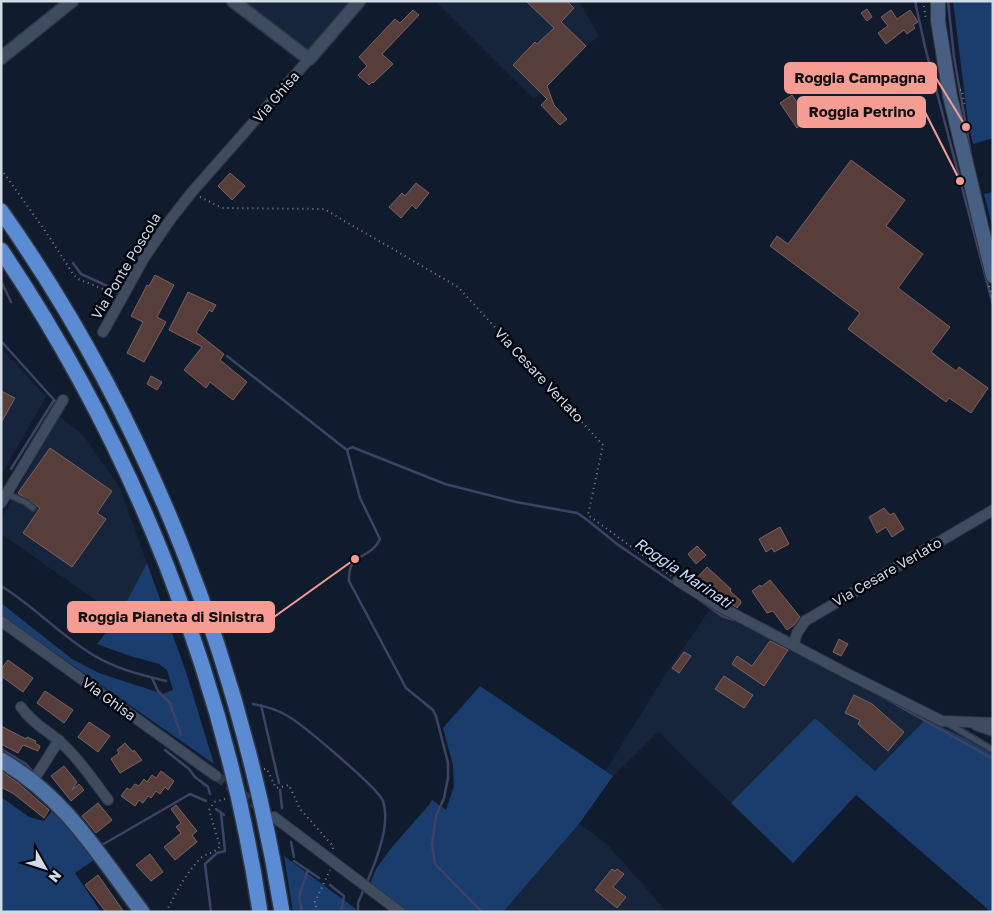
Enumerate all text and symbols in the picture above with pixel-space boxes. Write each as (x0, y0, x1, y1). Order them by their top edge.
callout: Roggia Campagna (785, 63, 936, 93)
street label: Via Ghisa (249, 68, 302, 126)
text: Roggia Campagna (794, 68, 926, 86)
callout: Roggia Petrino (798, 97, 925, 127)
text: Roggia Petrino (809, 102, 915, 120)
street label: Via Ponte Poscola (87, 210, 164, 322)
street label: Via Cesare Verlato (491, 324, 587, 425)
water label: Roggia Marinati (631, 533, 737, 613)
street label: Via Cesare Verlato (829, 533, 944, 610)
callout: Roggia Pianeta di Sinistra (68, 602, 274, 632)
text: Roggia Pianeta di Sinistra (78, 607, 265, 625)
street label: Via Ghisa (79, 673, 139, 724)
north arrow (20, 843, 70, 893)
text: N (46, 867, 65, 886)

